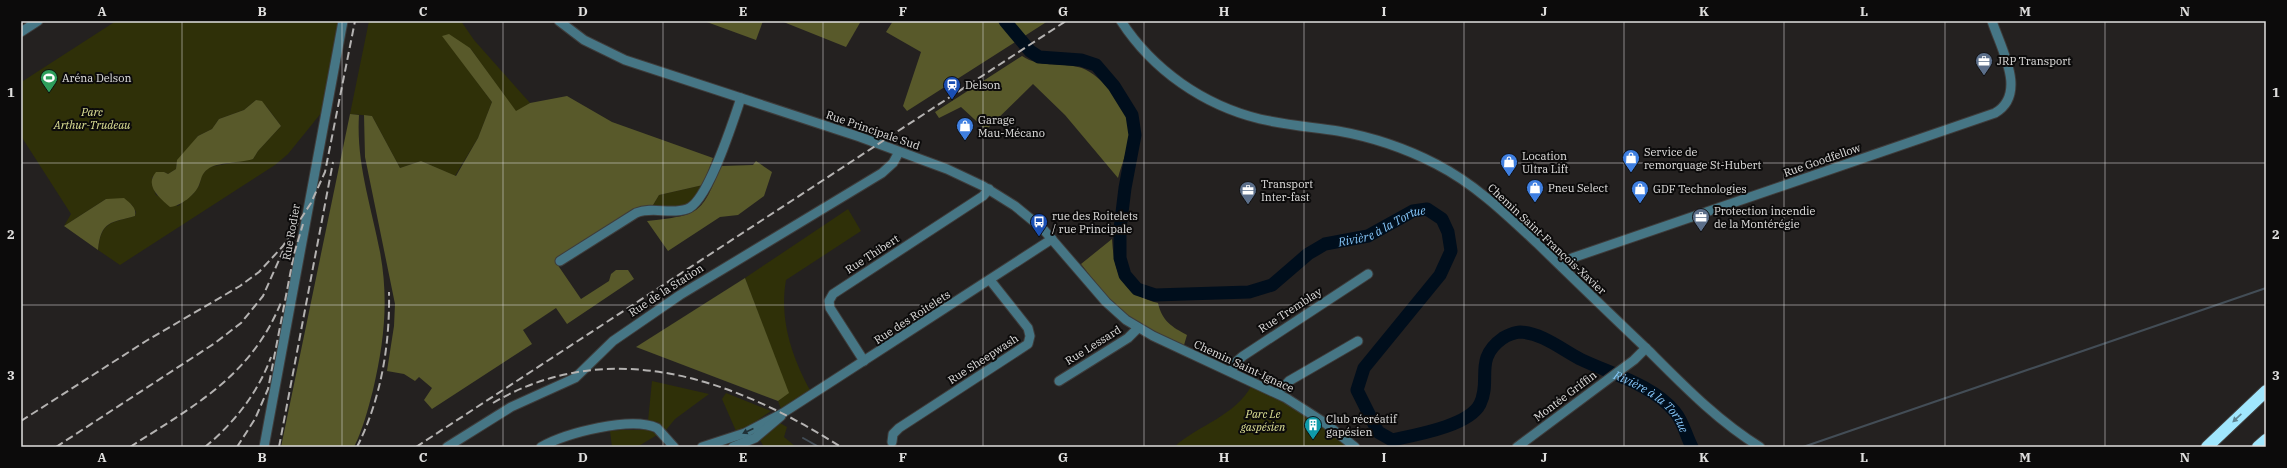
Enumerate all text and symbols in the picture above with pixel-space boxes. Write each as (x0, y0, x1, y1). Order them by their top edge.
text: A (97, 3, 107, 20)
text: B (257, 3, 267, 20)
text: C (419, 3, 428, 20)
text: D (578, 3, 588, 20)
text: E (739, 3, 747, 20)
text: F (899, 3, 907, 20)
text: G (1058, 3, 1068, 20)
text: H (1219, 3, 1230, 20)
text: I (1382, 3, 1387, 20)
text: J (1541, 3, 1548, 20)
text: K (1699, 3, 1709, 20)
text: L (1860, 3, 1868, 20)
text: M (2019, 3, 2031, 20)
text: N (2180, 3, 2190, 20)
office icon: JRP Transport (1974, 51, 1994, 76)
place label: JRP Transport (1997, 54, 2071, 68)
sports icon: Aréna Delson (39, 68, 59, 93)
place label: Aréna Delson (62, 71, 131, 85)
station icon: Delson (942, 75, 962, 100)
place label: Delson (965, 78, 1001, 92)
text: 1 (7, 84, 15, 101)
text: 1 (2272, 84, 2280, 101)
park label: Parc Arthur-Trudeau (53, 105, 131, 132)
street label: Rue Principale Sud (824, 107, 922, 153)
place label: Garage Mau-Mécano (978, 113, 1045, 140)
shop icon: Garage Mau-Mécano (955, 116, 975, 141)
street label: Rue Goodfellow (1782, 140, 1863, 180)
place label: Service de remorquage St-Hubert (1644, 145, 1762, 172)
shop icon: Service de remorquage St-Hubert (1621, 148, 1641, 173)
place label: Location Ultra Lift (1522, 149, 1568, 176)
shop icon: Location Ultra Lift (1499, 152, 1519, 177)
place label: Transport Inter-fast (1261, 177, 1313, 204)
shop icon: Pneu Select (1525, 178, 1545, 203)
shop icon: GDF Technologies (1630, 179, 1650, 204)
office icon: Transport Inter-fast (1238, 180, 1258, 205)
street label: Chemin Saint-François-Xavier (1485, 181, 1609, 298)
place label: Pneu Select (1548, 181, 1608, 195)
place label: GDF Technologies (1653, 182, 1747, 196)
water label: Rivière à la Tortue (1336, 202, 1427, 249)
street label: Rue Rodier (279, 203, 303, 261)
place label: Protection incendie de la Montérégie (1714, 204, 1816, 231)
office icon: Protection incendie de la Montérégie (1691, 207, 1711, 232)
place label: rue des Roitelets / rue Principale (1052, 209, 1138, 236)
bus stop icon: rue des Roitelets / rue Principale (1029, 212, 1049, 237)
text: 2 (7, 226, 15, 243)
text: 2 (2272, 226, 2280, 243)
street label: Rue Thibert (842, 231, 902, 277)
street label: Rue de la Station (626, 261, 706, 319)
street label: Rue Tremblay (1256, 284, 1324, 336)
street label: Rue des Roitelets (871, 287, 953, 347)
street label: Rue Lessard (1062, 322, 1124, 368)
street label: Rue Sheepwash (945, 331, 1021, 387)
street label: Chemin Saint-Ignace (1192, 337, 1296, 395)
water label: Rivière à la Tortue (1611, 366, 1693, 435)
text: 3 (7, 367, 15, 384)
text: 3 (2272, 367, 2280, 384)
street label: Montée Griffin (1531, 368, 1599, 424)
park label: Parc Le gaspésien (1240, 407, 1286, 434)
place label: Club récréatif gapésien (1326, 412, 1398, 439)
one-way arrow (2232, 413, 2242, 422)
building icon: Club récréatif gapésien (1303, 415, 1323, 440)
one-way arrow (743, 428, 754, 434)
text: A (97, 449, 107, 466)
text: B (257, 449, 267, 466)
text: C (419, 449, 428, 466)
text: D (578, 449, 588, 466)
text: E (739, 449, 747, 466)
text: F (899, 449, 907, 466)
text: G (1058, 449, 1068, 466)
text: H (1219, 449, 1230, 466)
text: I (1382, 449, 1387, 466)
text: J (1541, 449, 1548, 466)
text: K (1699, 449, 1709, 466)
text: L (1860, 449, 1868, 466)
text: M (2019, 449, 2031, 466)
text: N (2180, 449, 2190, 466)

